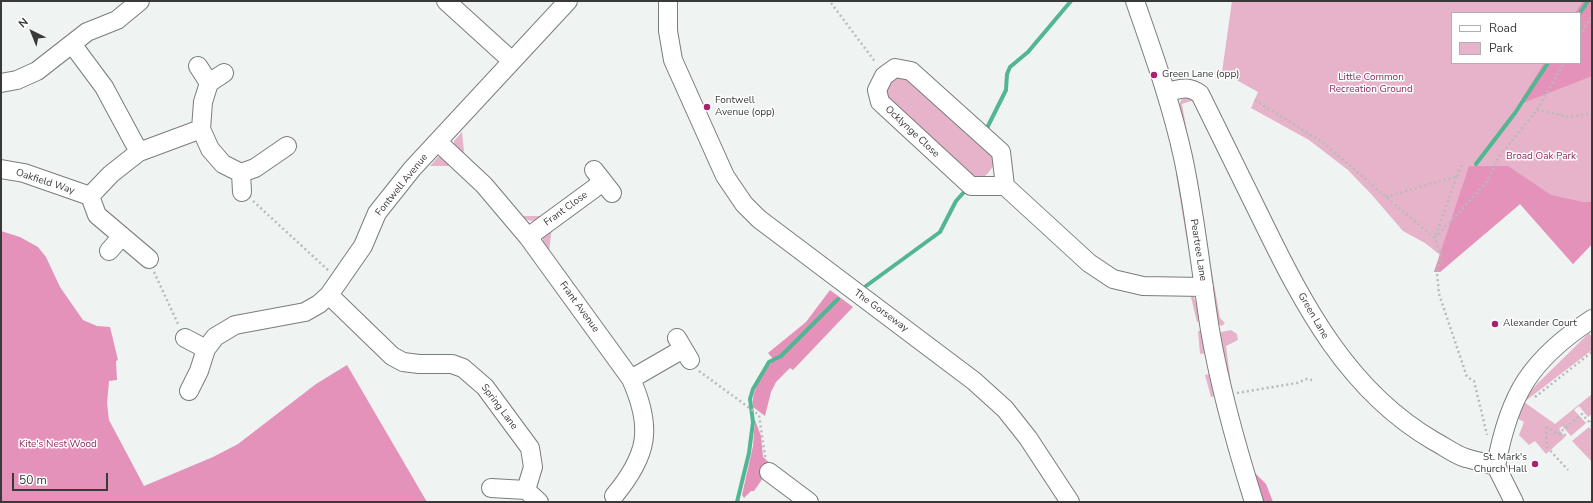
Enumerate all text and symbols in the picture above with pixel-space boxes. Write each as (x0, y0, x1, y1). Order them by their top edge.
north arrow (12, 12, 52, 52)
legend (1451, 12, 1581, 64)
text: N (15, 15, 32, 31)
text: Road (1489, 20, 1517, 36)
text: Park (1489, 40, 1513, 56)
place label: Green Lane (opp) (1162, 69, 1239, 81)
marker: Green Lane (opp) (1149, 70, 1159, 80)
park label: Little Common Recreation Ground (1329, 72, 1413, 96)
place label: Fontwell Avenue (opp) (715, 95, 775, 118)
marker: Fontwell Avenue (opp) (702, 102, 712, 112)
street label: Ocklynge Close (882, 104, 942, 160)
park label: Broad Oak Park (1506, 151, 1576, 163)
street label: Fontwell Avenue (373, 152, 431, 218)
street label: Oakfield Way (14, 167, 76, 197)
street label: Frant Close (542, 189, 590, 229)
street label: Peartree Lane (1187, 218, 1209, 282)
street label: Frant Avenue (557, 279, 601, 335)
street label: The Gorseway (851, 287, 911, 335)
street label: Green Lane (1295, 291, 1331, 341)
place label: Alexander Court (1503, 318, 1577, 330)
marker: Alexander Court (1490, 319, 1500, 329)
street label: Spring Lane (478, 382, 520, 432)
park label: Kite's Nest Wood (19, 439, 97, 451)
place label: St. Mark's Church Hall (1474, 452, 1527, 476)
marker: St. Mark's Church Hall (1530, 459, 1540, 469)
scale bar (14, 465, 110, 491)
text: 50 m (19, 472, 47, 488)

